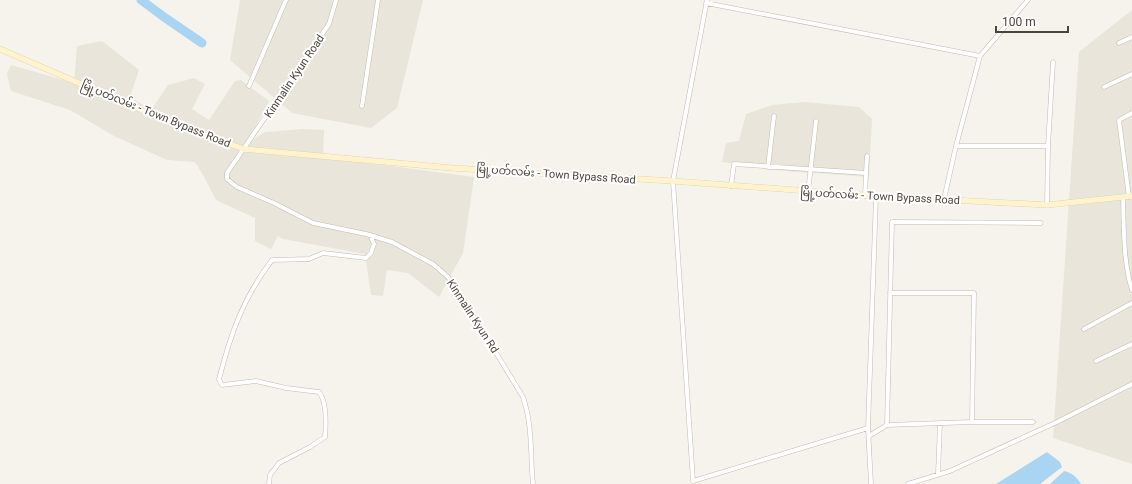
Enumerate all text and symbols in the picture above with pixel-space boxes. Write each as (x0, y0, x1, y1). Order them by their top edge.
scale bar (996, 8, 1068, 34)
text: 100 m (1002, 15, 1036, 29)
street label: Kinmalin Kyun Road (262, 32, 327, 120)
street label: မြို့ပတ်လမ်း - Town Bypass Road (78, 78, 233, 152)
street label: မြို့ပတ်လမ်း - Town Bypass Road (476, 161, 636, 189)
street label: မြို့ပတ်လမ်း - Town Bypass Road (800, 185, 960, 209)
street label: Kinmalin Kyun Rd (444, 277, 501, 356)

